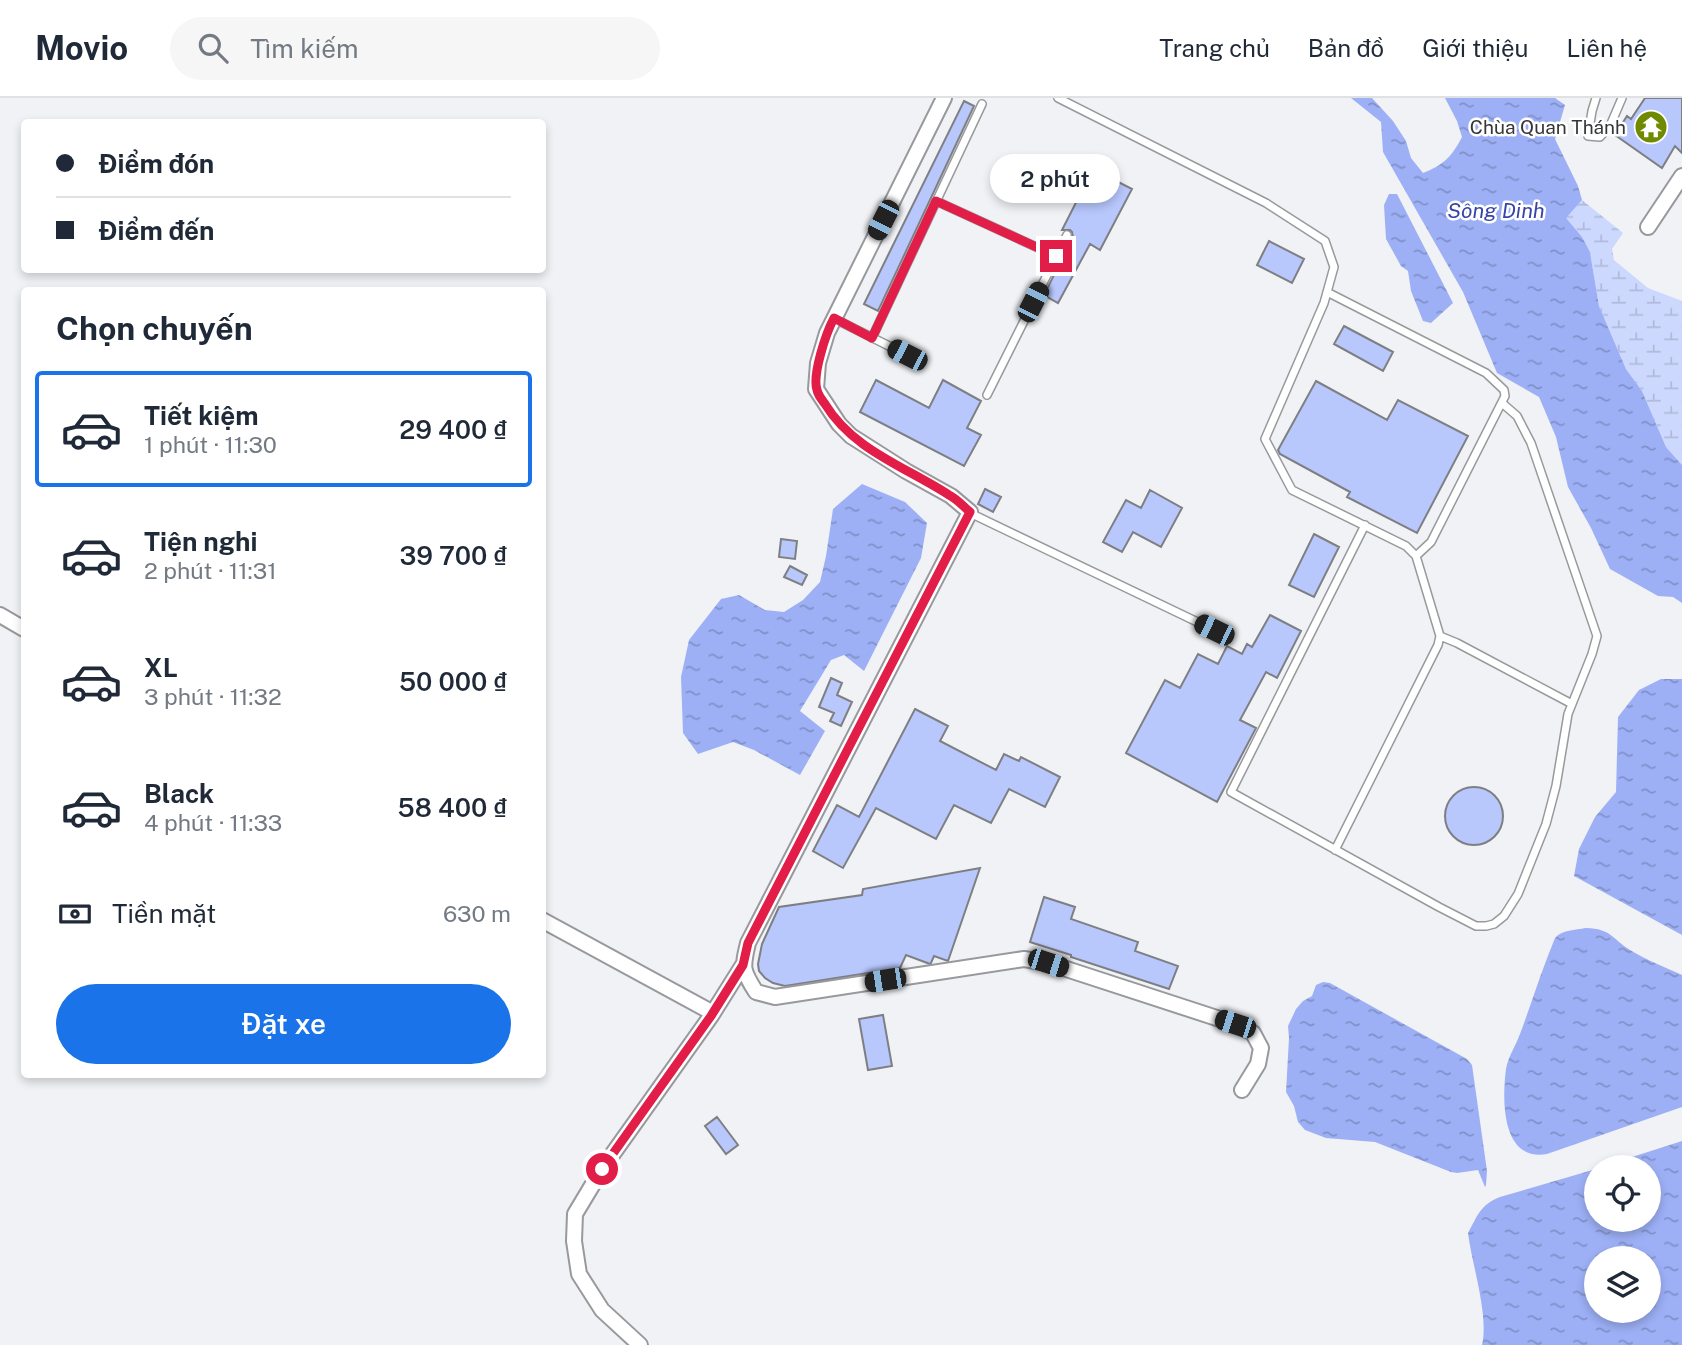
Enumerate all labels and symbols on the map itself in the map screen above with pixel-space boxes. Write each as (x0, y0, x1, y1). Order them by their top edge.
temple icon: Chùa Quan Thánh (1632, 108, 1670, 146)
place label: Chùa Quan Thánh (1470, 116, 1626, 138)
callout: 2 phút (991, 155, 1121, 204)
car (865, 197, 902, 243)
water label: Sông Dinh (1447, 198, 1545, 223)
route end (1040, 240, 1072, 272)
car (1015, 279, 1052, 325)
car (884, 336, 931, 374)
car (1191, 611, 1238, 649)
car (1025, 947, 1072, 979)
car (863, 966, 908, 994)
car (1212, 1008, 1259, 1040)
route start (586, 1153, 618, 1185)

